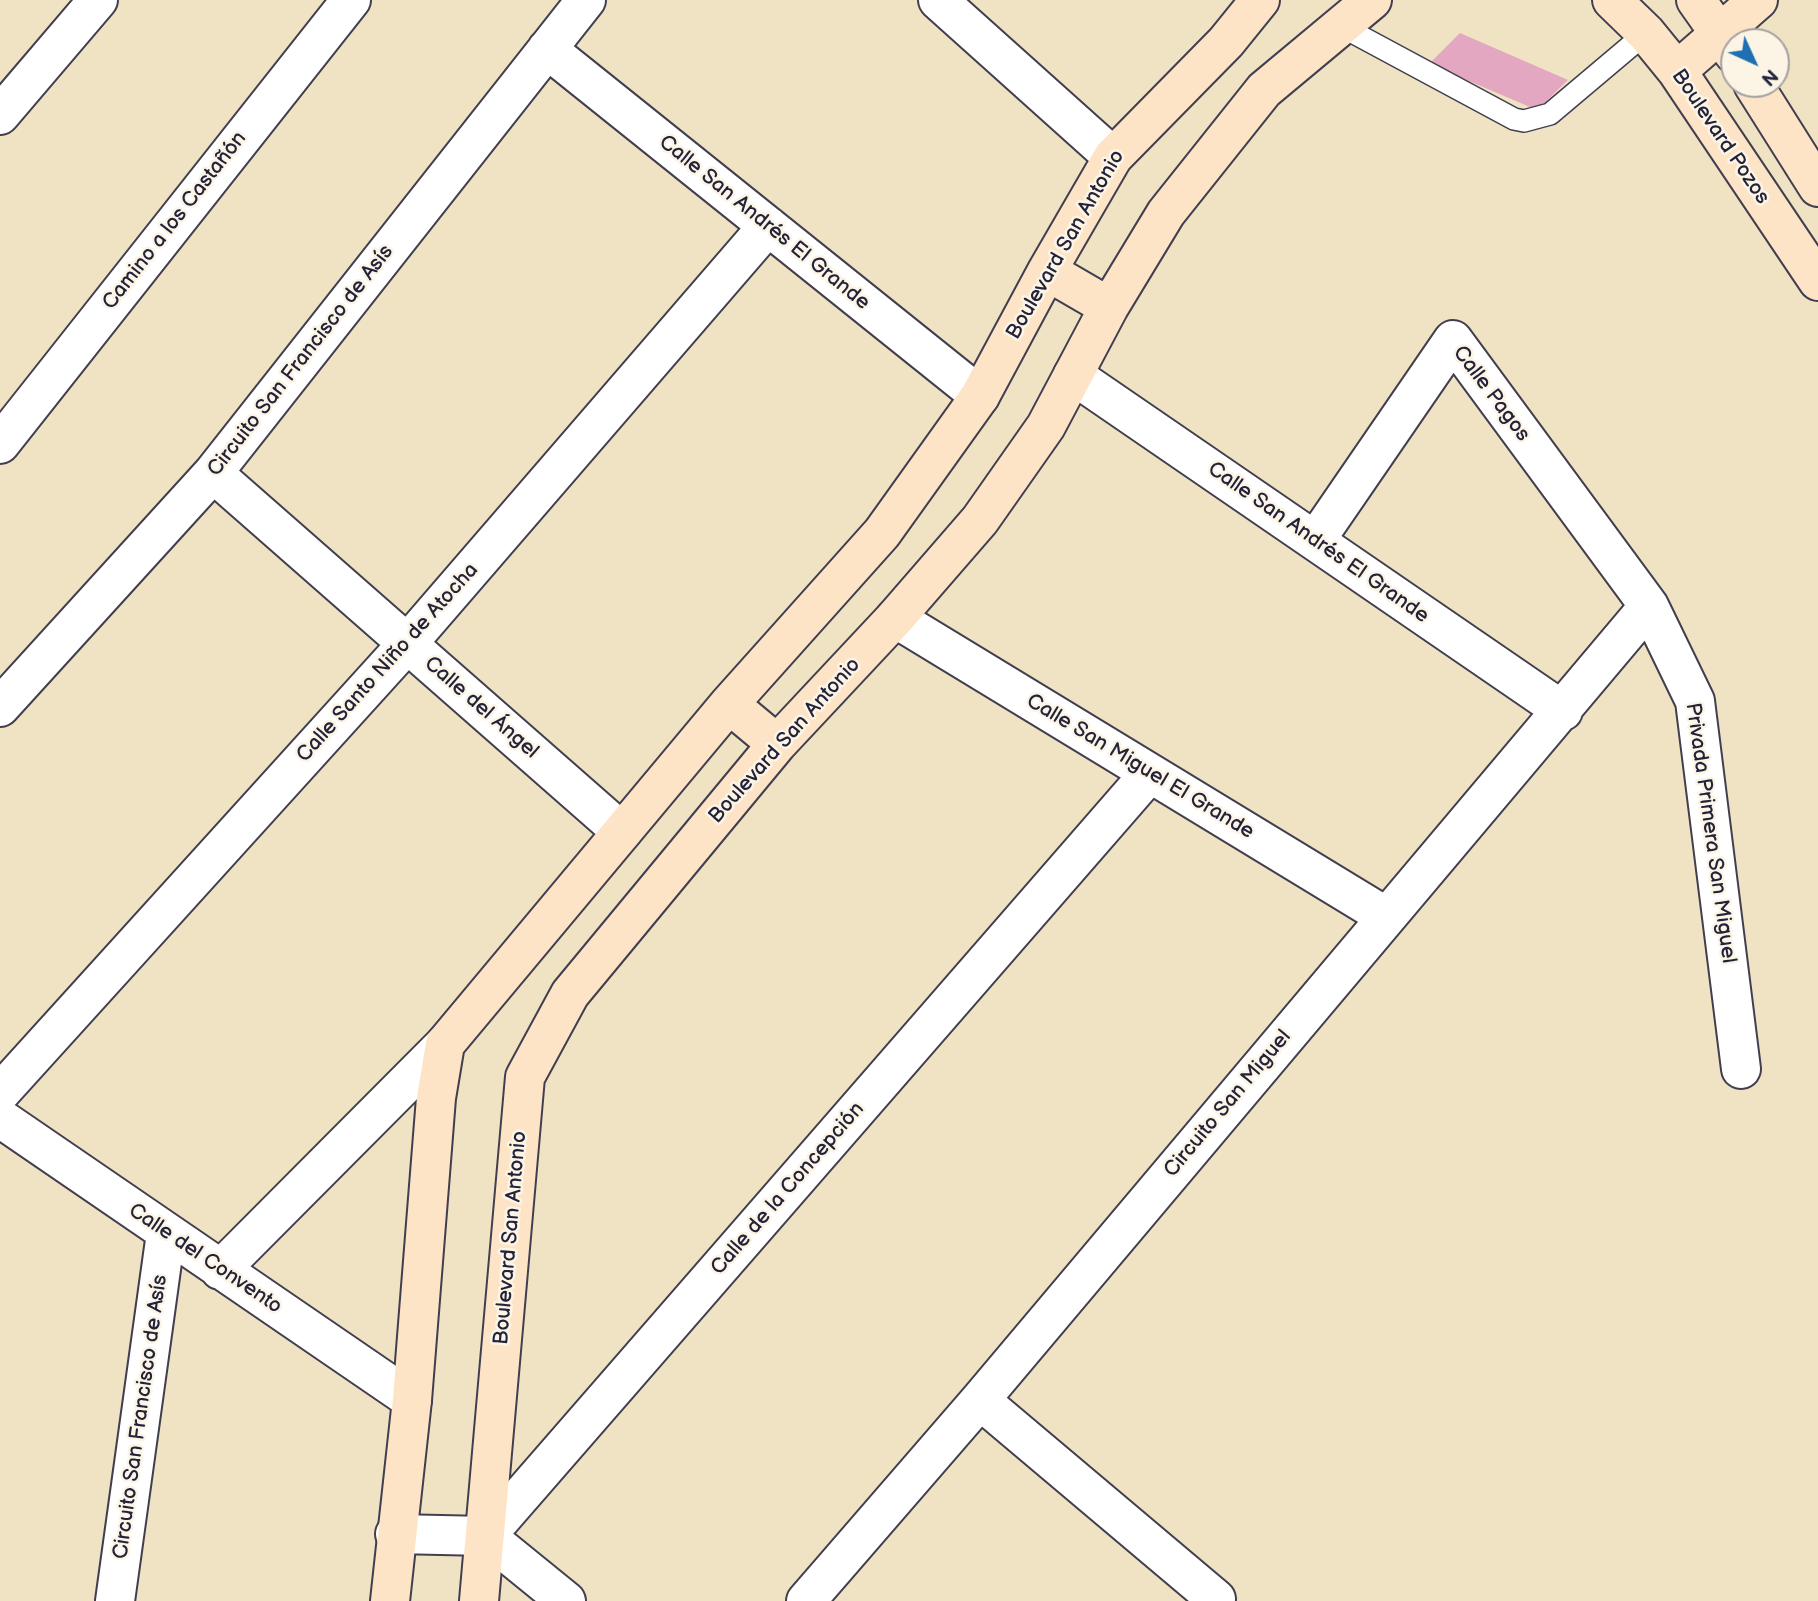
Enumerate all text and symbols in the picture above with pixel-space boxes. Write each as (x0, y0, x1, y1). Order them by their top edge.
north arrow (1720, 28, 1790, 98)
text: N (1756, 64, 1782, 90)
street label: Boulevard Pozos (1666, 65, 1774, 209)
street label: Camino a los Castañón (98, 127, 252, 315)
street label: Calle San Andrés El Grande (653, 130, 875, 316)
street label: Boulevard San Antonio (1001, 146, 1131, 344)
street label: Circuito San Francisco de Asís (203, 240, 399, 482)
street label: Calle Pagos (1447, 341, 1535, 447)
street label: Calle San Andrés El Grande (1203, 457, 1433, 629)
street label: Calle Santo Niño de Atocha (292, 558, 484, 768)
street label: Calle del Ángel (419, 652, 543, 764)
street label: Boulevard San Antonio (704, 653, 866, 829)
street label: Calle San Miguel El Grande (1022, 689, 1258, 845)
street label: Privada Primera San Miguel (1679, 701, 1741, 965)
street label: Circuito San Miguel (1159, 1025, 1297, 1183)
street label: Calle de la Concepción (706, 1097, 870, 1281)
street label: Boulevard San Antonio (489, 1130, 533, 1346)
street label: Calle del Convento (124, 1198, 286, 1320)
street label: Circuito San Francisco de Asís (109, 1273, 173, 1561)

